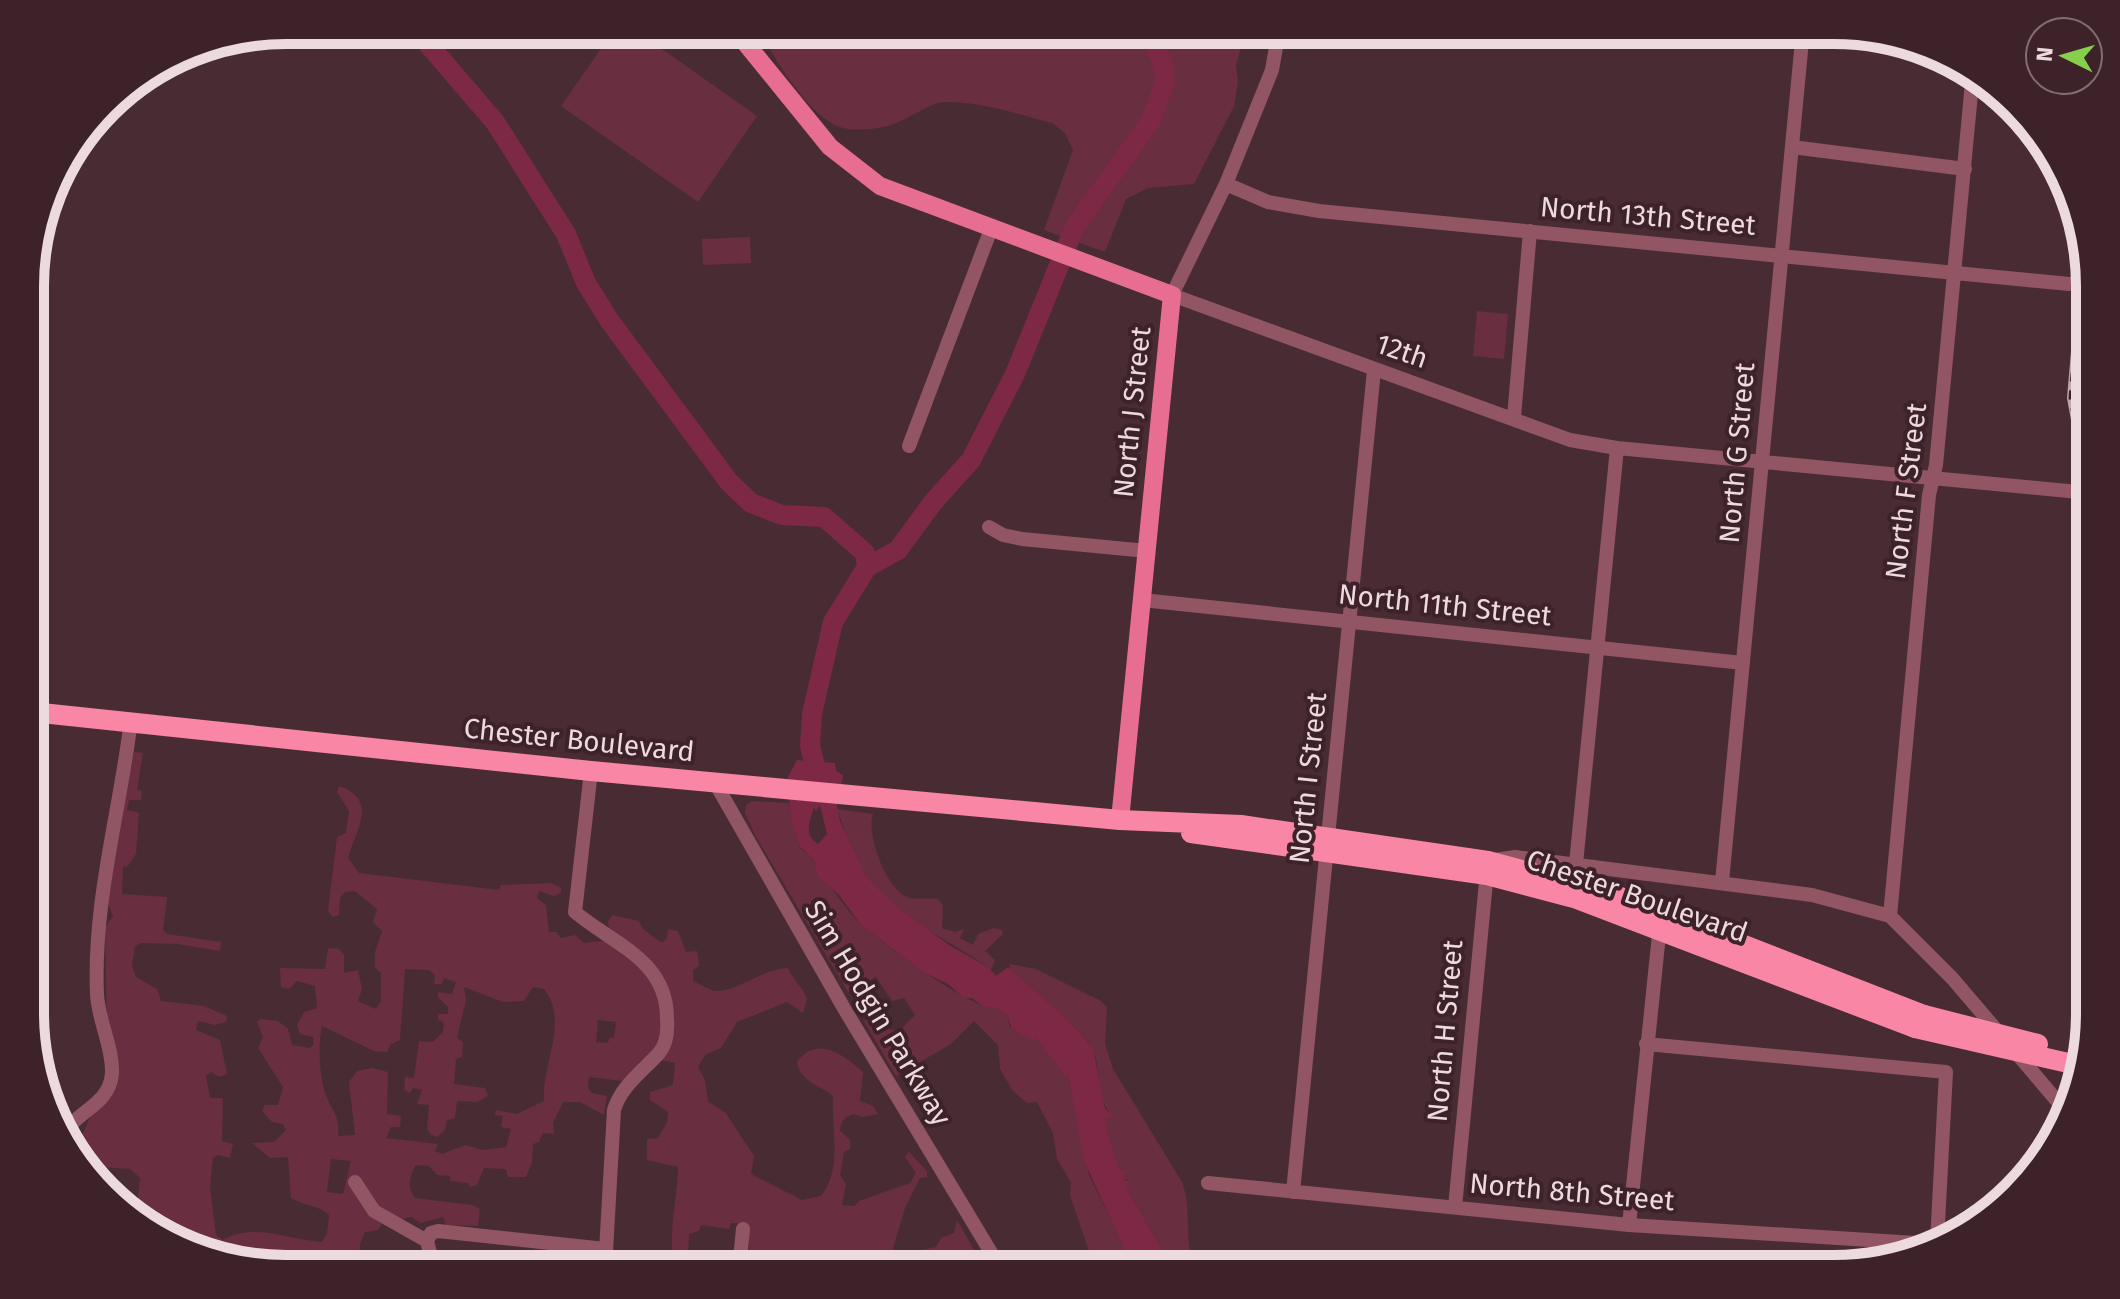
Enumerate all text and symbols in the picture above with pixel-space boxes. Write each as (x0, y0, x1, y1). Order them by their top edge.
north arrow (2024, 16, 2104, 96)
text: N (2030, 46, 2059, 63)
street label: North 13th Street (1539, 190, 1758, 242)
street label: North J Street (1107, 324, 1157, 499)
street label: 12th (1372, 327, 1432, 375)
street label: North G Street (1713, 360, 1761, 545)
street label: North F Street (1879, 400, 1933, 581)
street label: North 11th Street (1337, 577, 1554, 633)
street label: North I Street (1283, 690, 1333, 865)
street label: Chester Boulevard (462, 711, 696, 769)
street label: Chester Boulevard (1522, 843, 1752, 949)
street label: Sim Hodgin Parkway (798, 895, 958, 1132)
street label: North H Street (1421, 938, 1469, 1123)
street label: North 8th Street (1468, 1167, 1677, 1217)

